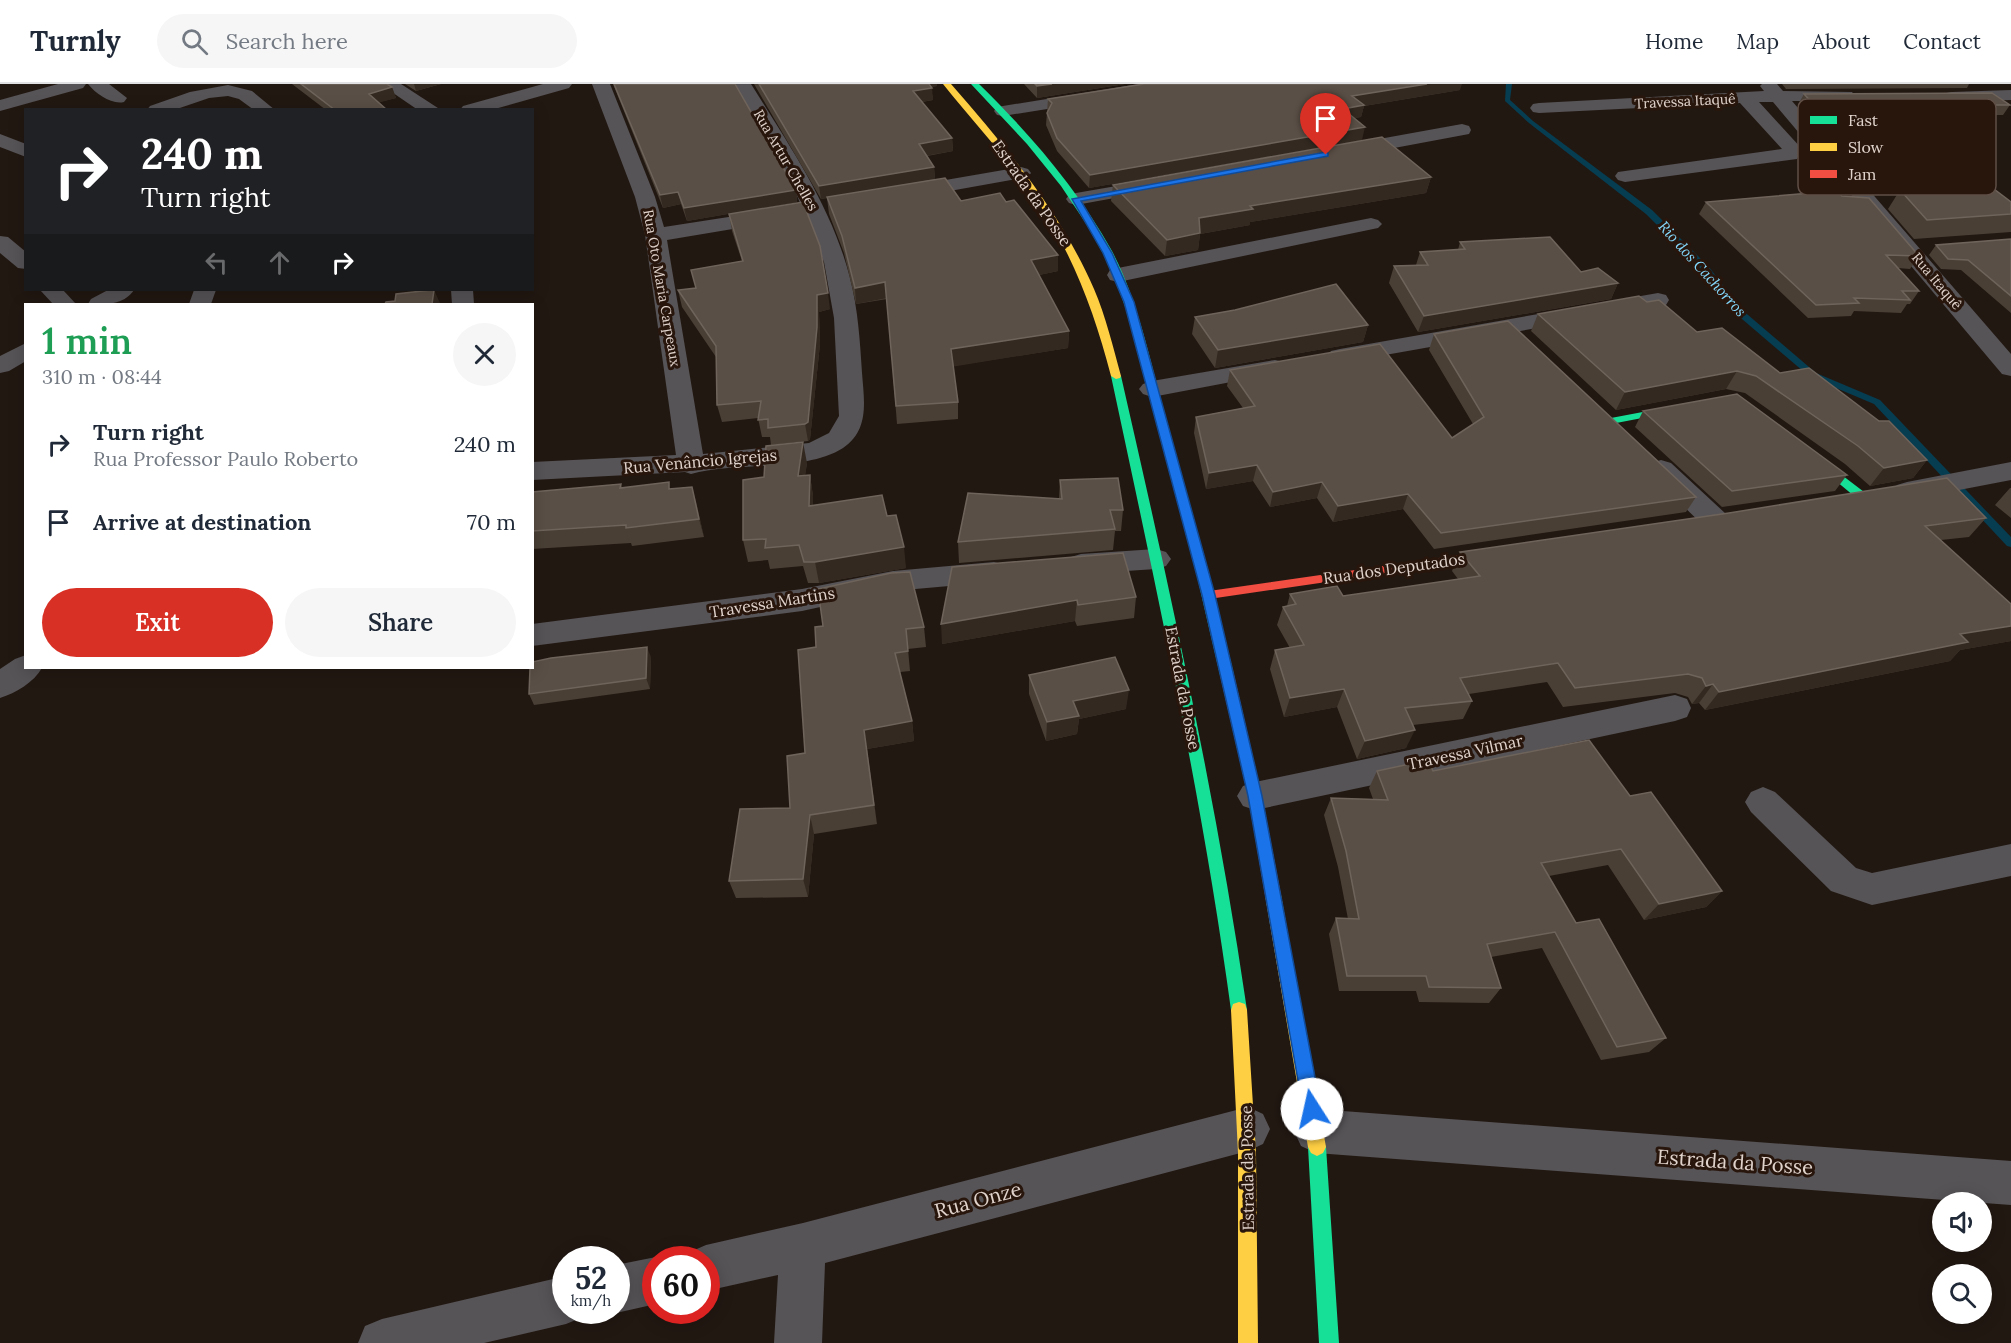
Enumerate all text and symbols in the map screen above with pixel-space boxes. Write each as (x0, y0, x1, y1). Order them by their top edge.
search box (157, 14, 577, 68)
text: Turnly (30, 23, 121, 59)
icon: search (178, 25, 211, 58)
text: Search here (226, 27, 348, 55)
text: Home (1645, 28, 1703, 55)
text: Map (1736, 28, 1779, 55)
text: About (1812, 28, 1870, 55)
text: Contact (1903, 28, 1981, 55)
street label: Travessa Itaquê (1634, 89, 1736, 113)
pin (1300, 93, 1351, 155)
legend (1798, 99, 1996, 195)
icon: arrive (1309, 102, 1342, 135)
street label: Rua Artur Chelles (750, 106, 822, 214)
text: Fast (1848, 110, 1879, 130)
text: 240 m (141, 127, 263, 181)
icon: right (42, 132, 120, 210)
street label: Estrada da Posse (988, 136, 1076, 250)
text: Slow (1848, 137, 1884, 157)
text: Jam (1847, 164, 1876, 184)
text: Turn right (141, 180, 270, 214)
street label: Rua Oto Maria Carpeaux (639, 208, 685, 369)
water label: Rio dos Cachorros (1654, 217, 1750, 320)
icon: left (200, 246, 233, 279)
icon: ahead (263, 246, 296, 279)
icon: right (326, 246, 359, 279)
street label: Rua Itaquê (1908, 249, 1966, 314)
text: 1 min (42, 318, 132, 364)
button: close (453, 323, 516, 386)
text: 310 m · 08:44 (42, 364, 162, 389)
text: Turn right (93, 418, 204, 446)
icon: right (42, 428, 75, 461)
text: 240 m (454, 430, 516, 458)
street label: Rua Venâncio Igrejas (622, 444, 778, 478)
text: Rua Professor Paulo Roberto (93, 446, 358, 471)
icon: arrive (42, 506, 75, 539)
text: Arrive at destination (93, 508, 311, 536)
text: 70 m (467, 508, 516, 536)
street label: Rua dos Deputados (1322, 548, 1466, 588)
street label: Travessa Martins (708, 582, 836, 622)
button: Exit (42, 588, 273, 657)
button: Share (285, 588, 516, 657)
street label: Estrada da Posse (1161, 625, 1205, 752)
street label: Travessa Vilmar (1406, 730, 1525, 774)
position arrow (1280, 1077, 1344, 1141)
street label: Estrada da Posse (1236, 1105, 1258, 1231)
street label: Estrada da Posse (1656, 1144, 1814, 1179)
street label: Rua Onze (932, 1176, 1024, 1223)
map controls (1932, 1192, 1992, 1324)
button: sound (1932, 1192, 1992, 1252)
speed limit sign: 60 (642, 1246, 720, 1324)
text: 52 (575, 1259, 607, 1297)
button: search (1932, 1264, 1992, 1324)
text: km/h (571, 1291, 611, 1310)

